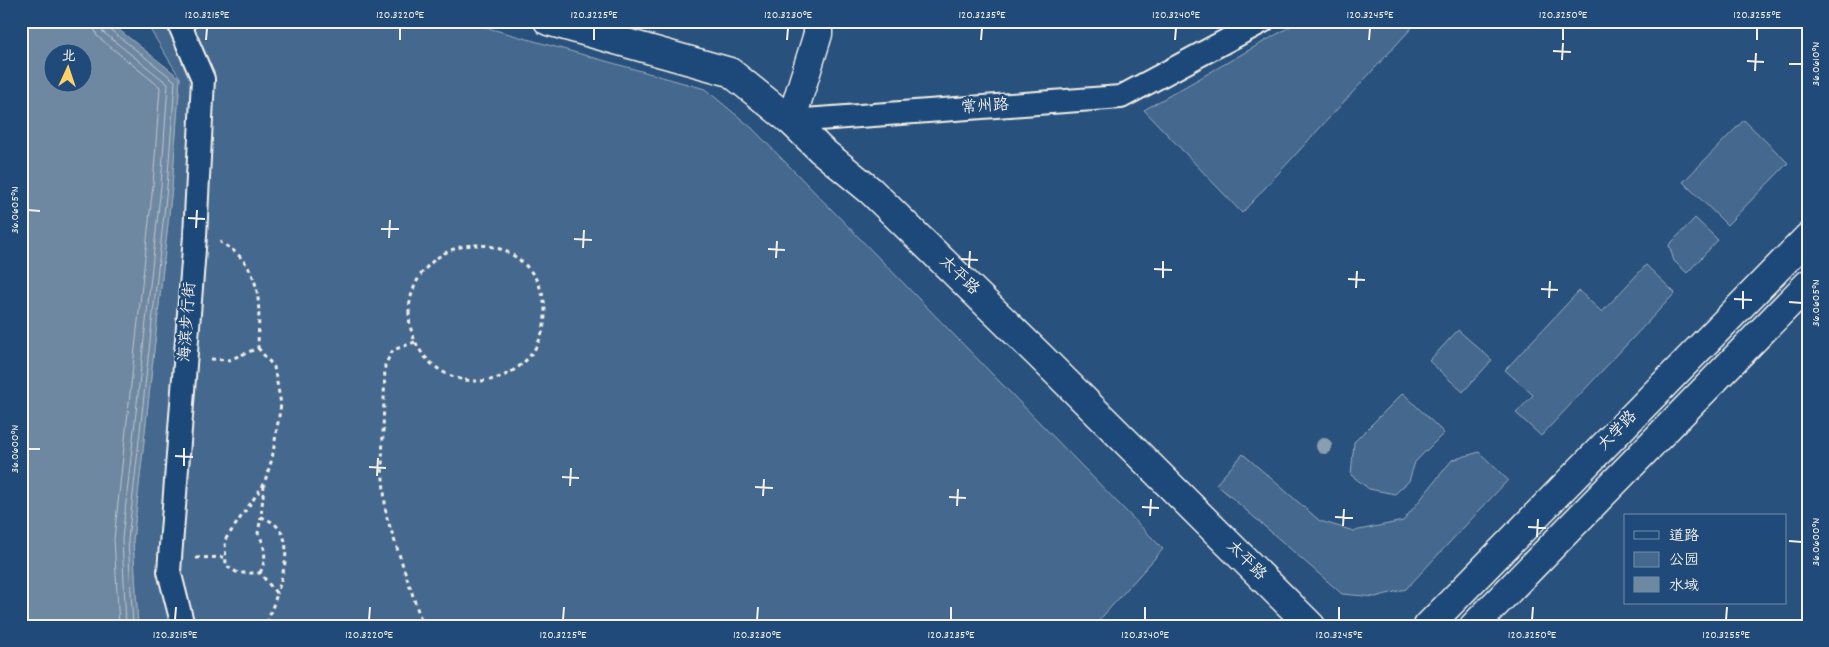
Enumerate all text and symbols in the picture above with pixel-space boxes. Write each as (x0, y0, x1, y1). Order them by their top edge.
text: 120.3215°E (185, 7, 230, 24)
text: 120.3220°E (376, 7, 425, 24)
text: 120.3225°E (570, 7, 618, 24)
text: 120.3230°E (764, 7, 813, 24)
text: 120.3235°E (958, 7, 1006, 24)
text: 120.3240°E (1152, 7, 1200, 24)
text: 120.3245°E (1347, 7, 1394, 24)
text: 120.3250°E (1539, 7, 1588, 24)
text: 120.3255°E (1733, 7, 1781, 24)
north arrow (42, 42, 92, 92)
text: 36.0610°N (1808, 42, 1825, 86)
text: 北 (61, 47, 76, 67)
street label: 常州路 (960, 94, 1010, 120)
text: 36.0605°N (7, 186, 24, 234)
street label: 太平路 (934, 251, 984, 301)
text: 36.0605°N (1808, 279, 1825, 327)
street label: 海滨步行街 (174, 281, 202, 363)
street label: 大学路 (1593, 406, 1643, 456)
text: 36.0600°N (7, 425, 24, 473)
legend (1624, 514, 1786, 604)
text: 36.0600°N (1808, 518, 1825, 566)
text: 道路 (1669, 526, 1699, 548)
street label: 太平路 (1221, 536, 1271, 586)
text: 公园 (1669, 550, 1699, 572)
text: 水域 (1669, 576, 1699, 598)
text: 120.3215°E (153, 627, 198, 644)
text: 120.3220°E (345, 627, 394, 644)
text: 120.3225°E (539, 627, 587, 644)
text: 120.3230°E (733, 627, 782, 644)
text: 120.3235°E (927, 627, 975, 644)
text: 120.3240°E (1121, 627, 1169, 644)
text: 120.3245°E (1316, 627, 1363, 644)
text: 120.3250°E (1508, 627, 1557, 644)
text: 120.3255°E (1702, 627, 1750, 644)

